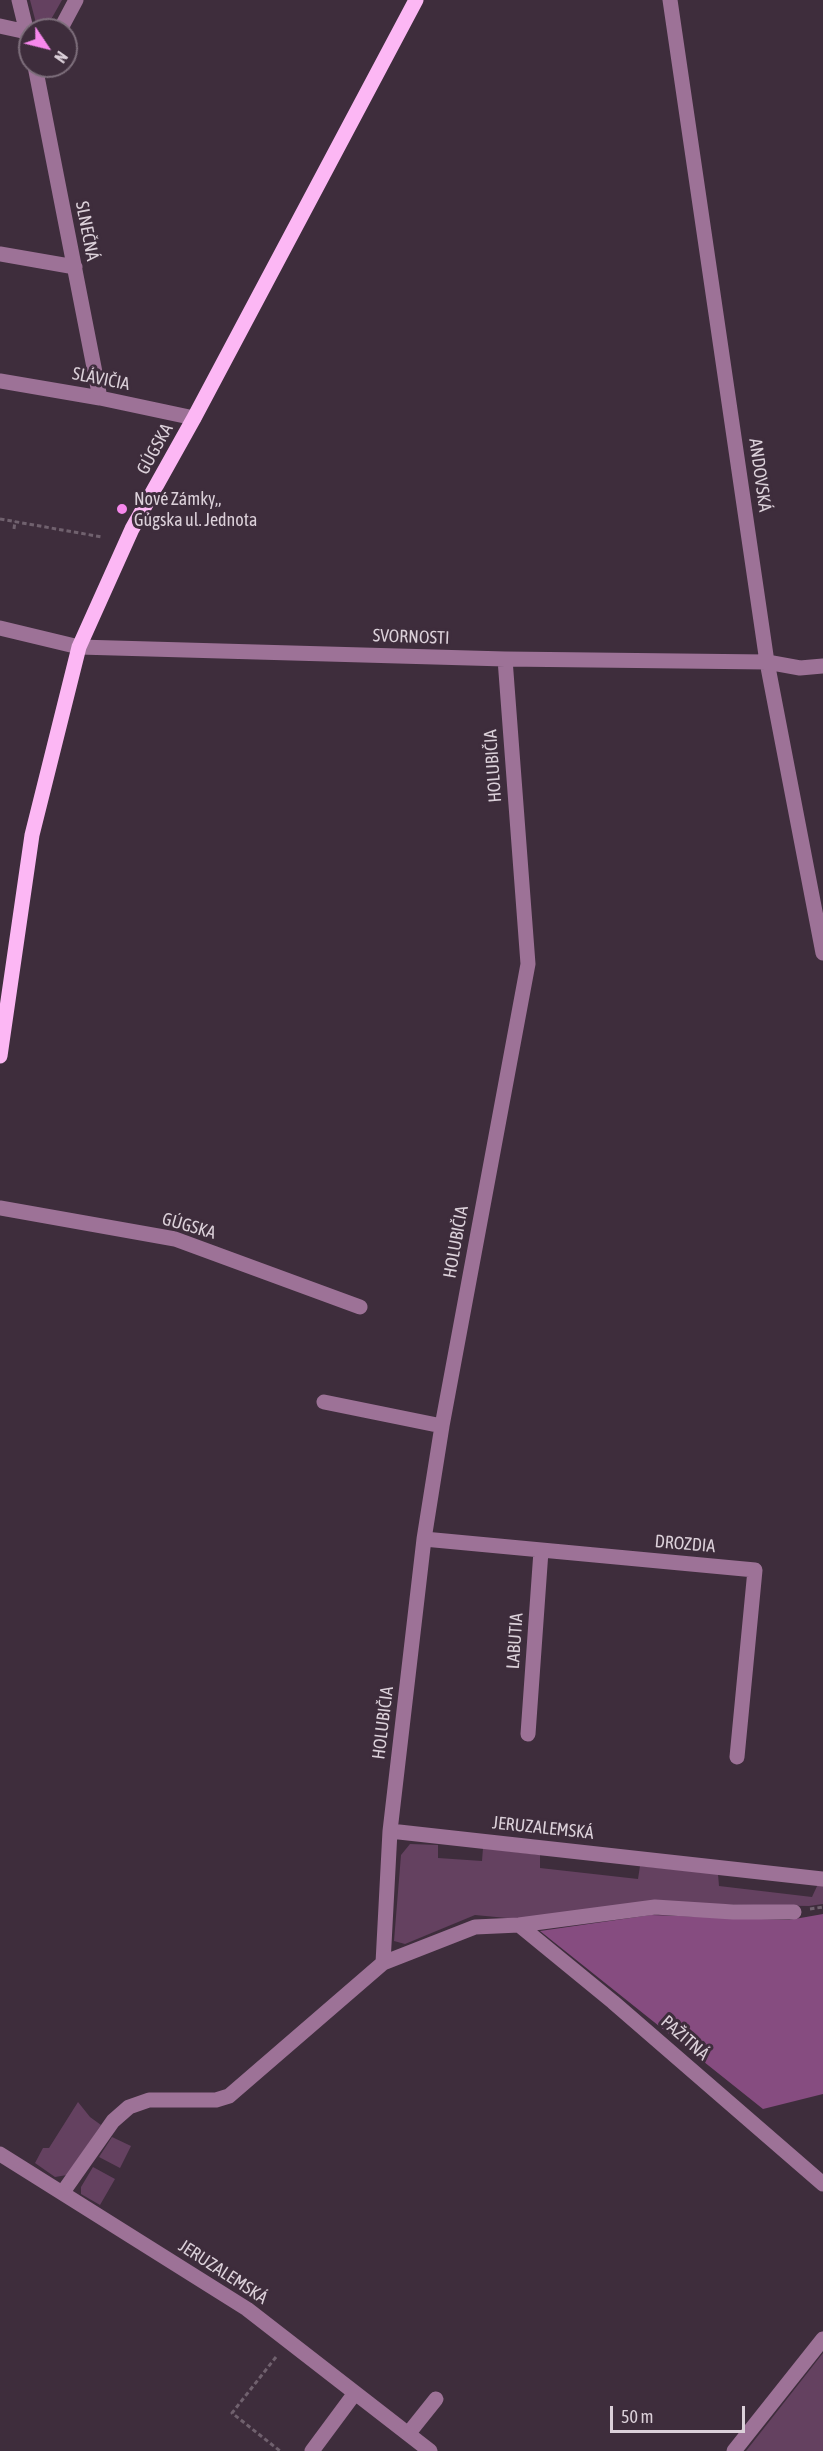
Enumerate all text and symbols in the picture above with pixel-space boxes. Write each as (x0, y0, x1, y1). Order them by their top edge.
north arrow (18, 18, 78, 78)
text: N (51, 48, 71, 66)
street label: SLNEČNÁ (71, 199, 103, 263)
street label: SLÁVIČIA (71, 363, 131, 395)
street label: GÚGSKA (132, 420, 178, 478)
street label: ANDOVSKÁ (744, 437, 776, 513)
place label: Nové Zámky,, Gúgska ul. Jednota (134, 488, 257, 530)
marker: Nové Zámky,, Gúgska ul. Jednota (115, 502, 129, 516)
street label: SVORNOSTI (372, 625, 450, 649)
street label: HOLUBIČIA (480, 729, 506, 803)
street label: HOLUBIČIA (439, 1204, 473, 1280)
street label: GÚGSKA (160, 1208, 218, 1244)
street label: DROZDIA (654, 1531, 716, 1557)
street label: LABUTIA (502, 1612, 528, 1670)
street label: HOLUBIČIA (368, 1685, 398, 1761)
street label: JERUZALEMSKÁ (491, 1812, 595, 1844)
street label: PAŽITNÁ (656, 2011, 714, 2065)
street label: JERUZALEMSKÁ (174, 2235, 272, 2309)
scale bar (613, 2394, 748, 2432)
text: 50 m (621, 2406, 653, 2427)

